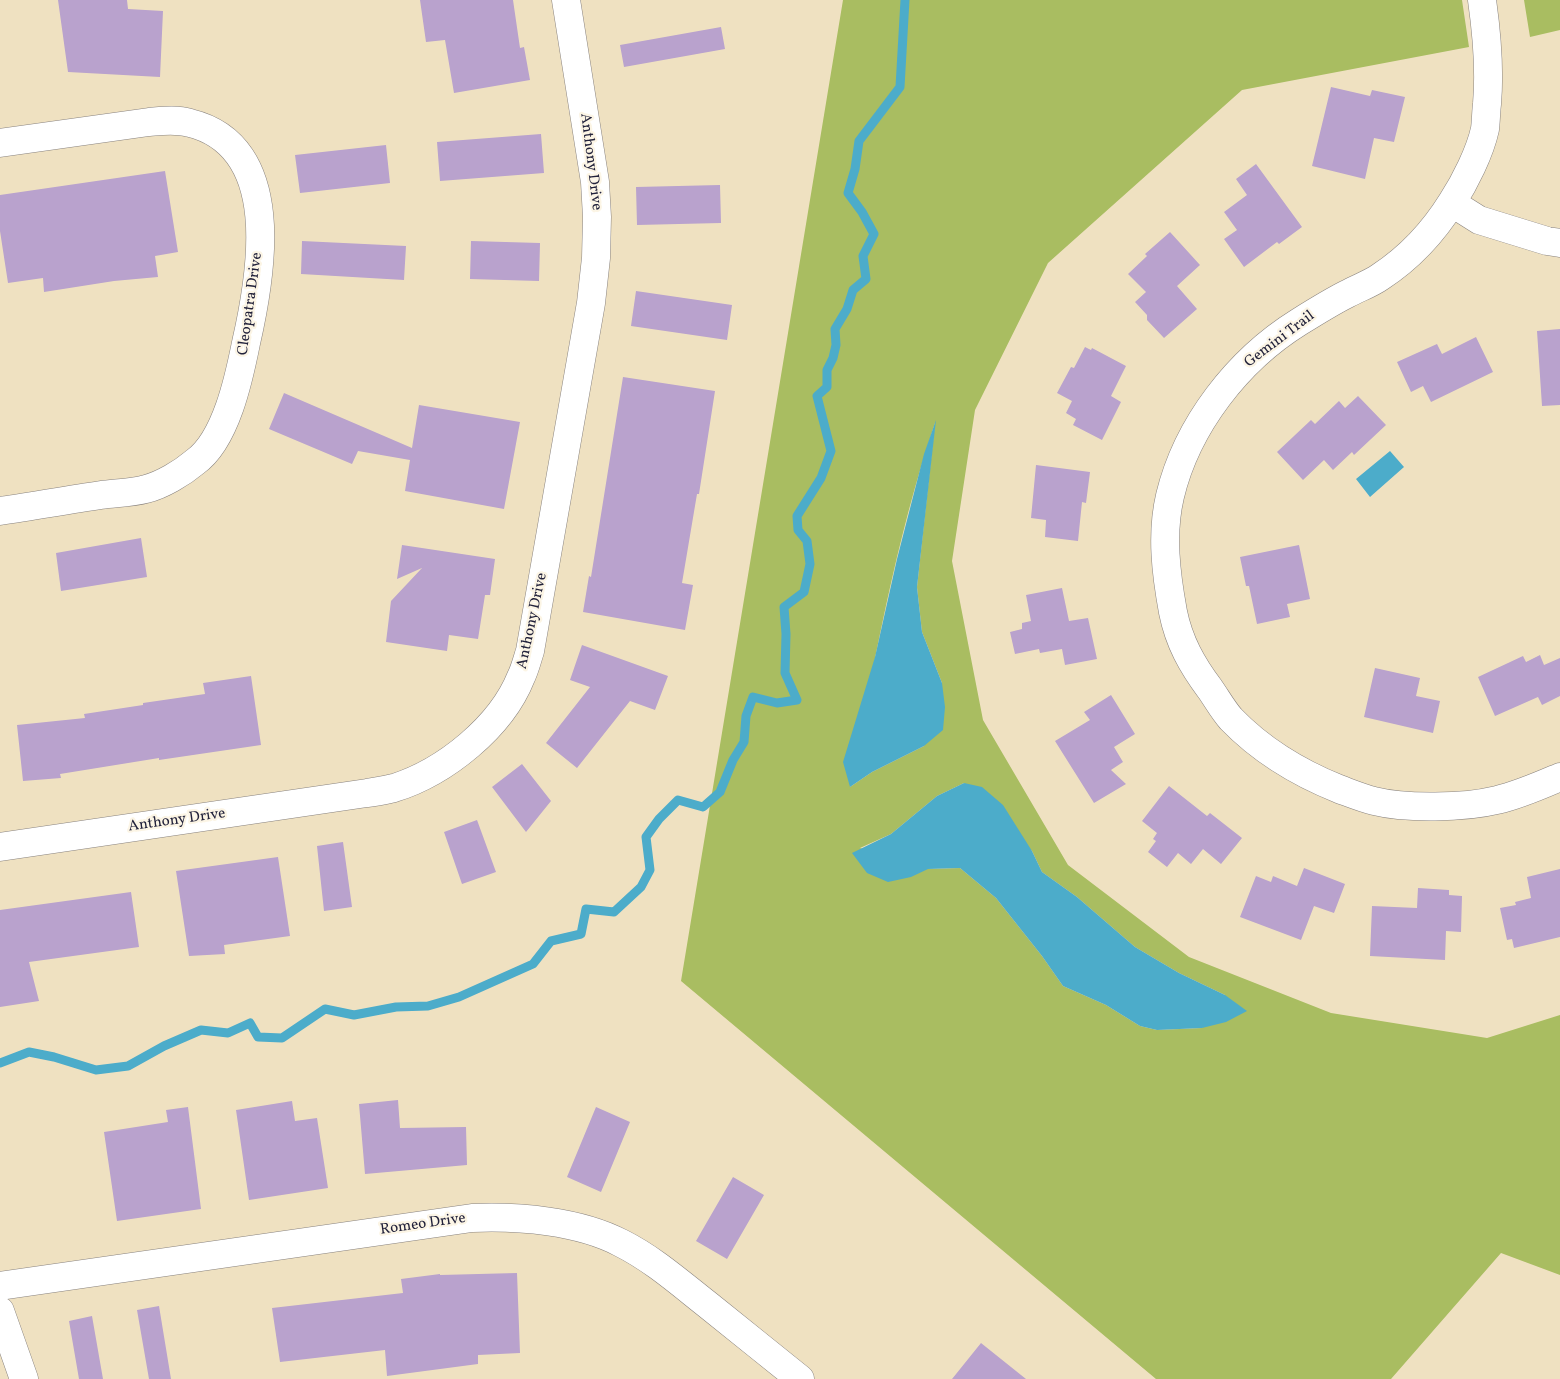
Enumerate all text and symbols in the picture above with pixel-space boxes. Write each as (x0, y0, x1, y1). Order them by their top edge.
street label: Anthony Drive (575, 112, 605, 212)
street label: Cleopatra Drive (235, 251, 267, 357)
street label: Gemini Trail (1241, 308, 1319, 372)
street label: Anthony Drive (514, 571, 552, 671)
street label: Anthony Drive (127, 805, 227, 837)
street label: Romeo Drive (379, 1210, 467, 1240)

